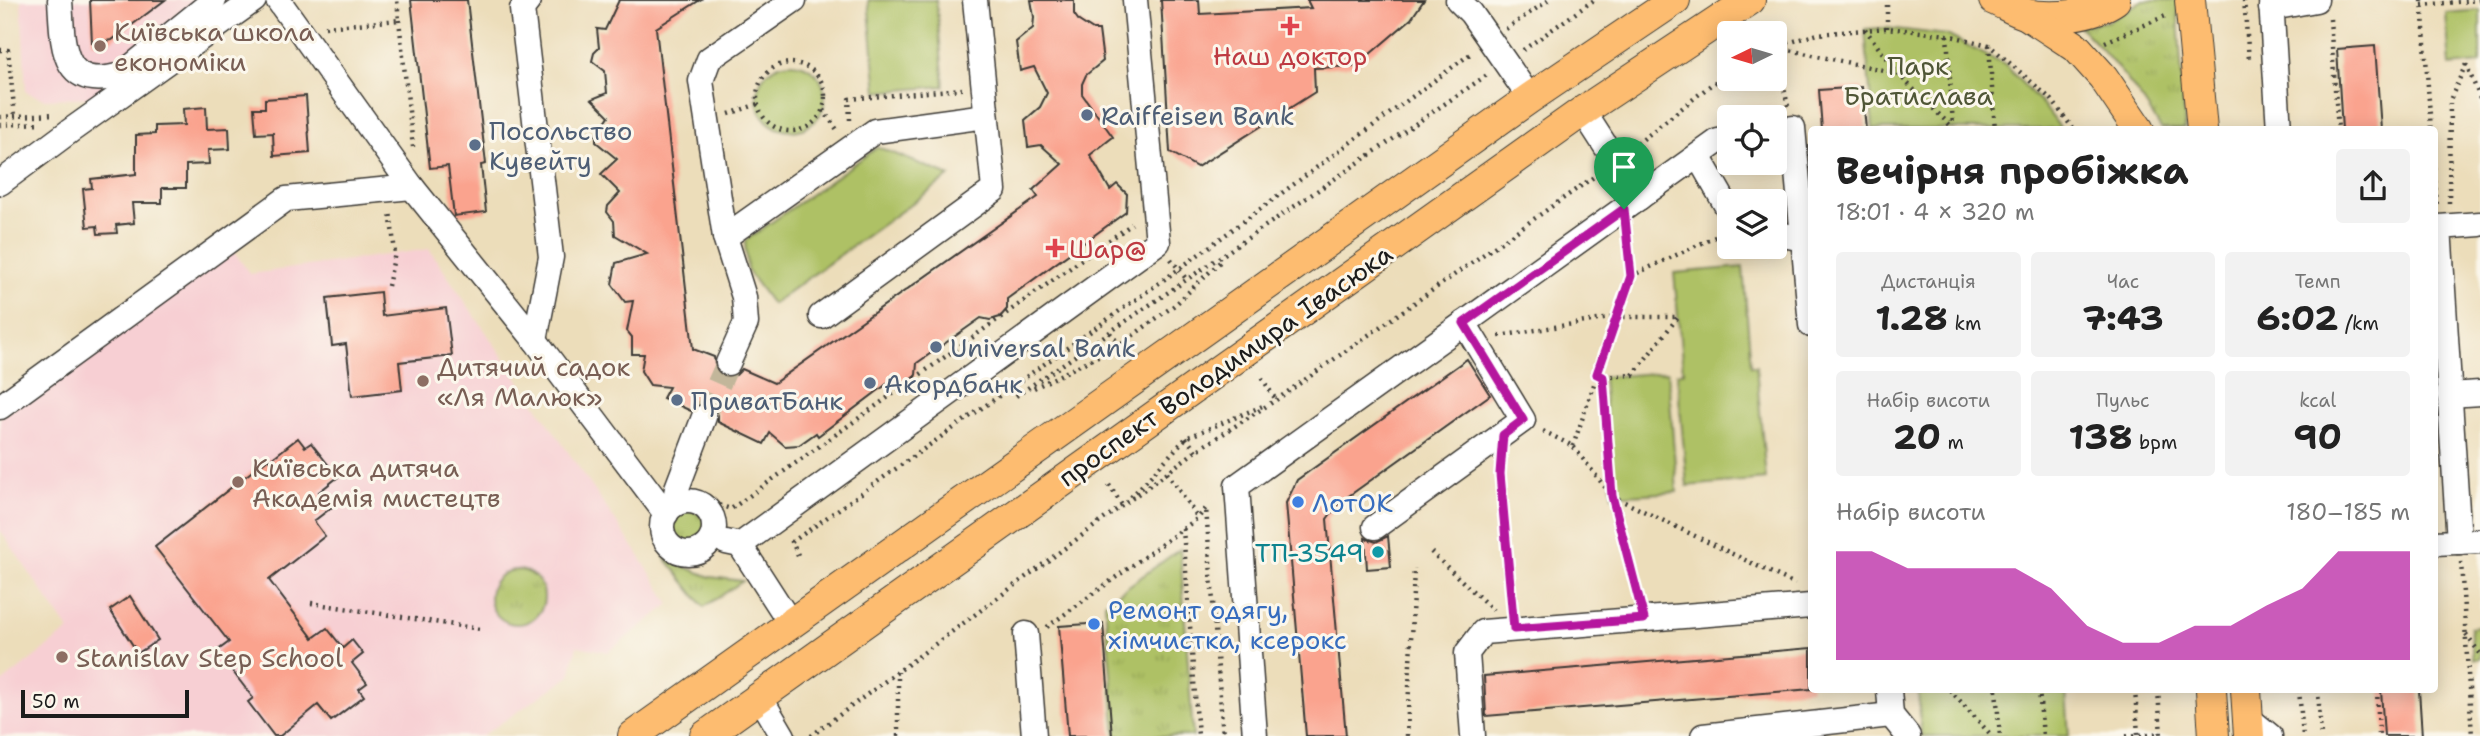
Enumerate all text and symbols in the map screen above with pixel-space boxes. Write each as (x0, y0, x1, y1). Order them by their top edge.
place label: Київська школа економіки (114, 14, 314, 79)
marker: Наш доктор (1280, 16, 1300, 36)
north arrow (1717, 21, 1787, 91)
map controls (1717, 21, 1787, 259)
marker: Київська школа економіки (92, 38, 108, 54)
place label: Наш доктор (1213, 38, 1367, 73)
park label: Парк Братислава (1843, 48, 1993, 113)
place label: Raiffeisen Bank (1101, 98, 1295, 133)
button: locate (1717, 105, 1787, 175)
marker: Raiffeisen Bank (1079, 107, 1095, 123)
place label: Посольство Кувейту (489, 113, 633, 178)
marker: Посольство Кувейту (467, 137, 483, 153)
pin (1594, 137, 1654, 209)
text: Вечірня пробіжка (1836, 145, 2189, 196)
icon: arrive (1605, 148, 1643, 186)
button: share (2336, 149, 2410, 223)
button: layers (1717, 189, 1787, 259)
text: 18:01 · 4 × 320 m (1836, 197, 2035, 227)
place label: Шар@ (1069, 231, 1147, 266)
street label: проспект Володимира Івасюка (1051, 236, 1399, 494)
marker: Шар@ (1047, 240, 1063, 256)
text: Дистанція (1881, 269, 1976, 294)
text: Час (2107, 269, 2139, 294)
text: Темп (2295, 269, 2341, 294)
text: 1.28 (1875, 294, 1948, 341)
text: 7:43 (2082, 294, 2164, 341)
text: 6:02 (2256, 294, 2339, 341)
text: km (1948, 311, 1981, 336)
text: /km (2339, 311, 2379, 336)
place label: Universal Bank (950, 330, 1136, 365)
marker: Universal Bank (928, 339, 944, 355)
place label: Дитячий садок «Ля Малюк» (437, 349, 630, 414)
place label: Акордбанк (884, 366, 1023, 401)
marker: Дитячий садок «Ля Малюк» (415, 373, 431, 389)
marker: Акордбанк (862, 375, 878, 391)
place label: ПриватБанк (691, 383, 843, 418)
text: Набір висоти (1867, 388, 1990, 413)
text: Пульс (2096, 388, 2150, 413)
text: kcal (2299, 388, 2336, 413)
marker: ПриватБанк (669, 392, 685, 408)
text: 20 (1893, 413, 1941, 460)
text: 138 (2069, 413, 2133, 460)
text: 90 (2293, 413, 2342, 460)
text: m (1941, 430, 1964, 455)
text: bpm (2133, 430, 2177, 455)
place label: Київська дитяча Академія мистецтв (252, 450, 501, 515)
marker: Київська дитяча Академія мистецтв (230, 474, 246, 490)
place label: ЛотОК (1312, 485, 1393, 520)
marker: ЛотОК (1290, 494, 1306, 510)
text: Набір висоти (1836, 497, 1986, 527)
text: 180–185 m (2286, 497, 2410, 527)
place label: ТП-3549 (1255, 535, 1364, 570)
marker: ТП-3549 (1370, 544, 1386, 560)
place label: Ремонт одягу, хімчистка, ксерокс (1108, 592, 1347, 657)
marker: Ремонт одягу, хімчистка, ксерокс (1086, 616, 1102, 632)
place label: Stanislav Step School (76, 640, 343, 675)
marker: Stanislav Step School (54, 649, 70, 665)
scale bar (21, 687, 189, 719)
text: 50 m (32, 689, 80, 714)

